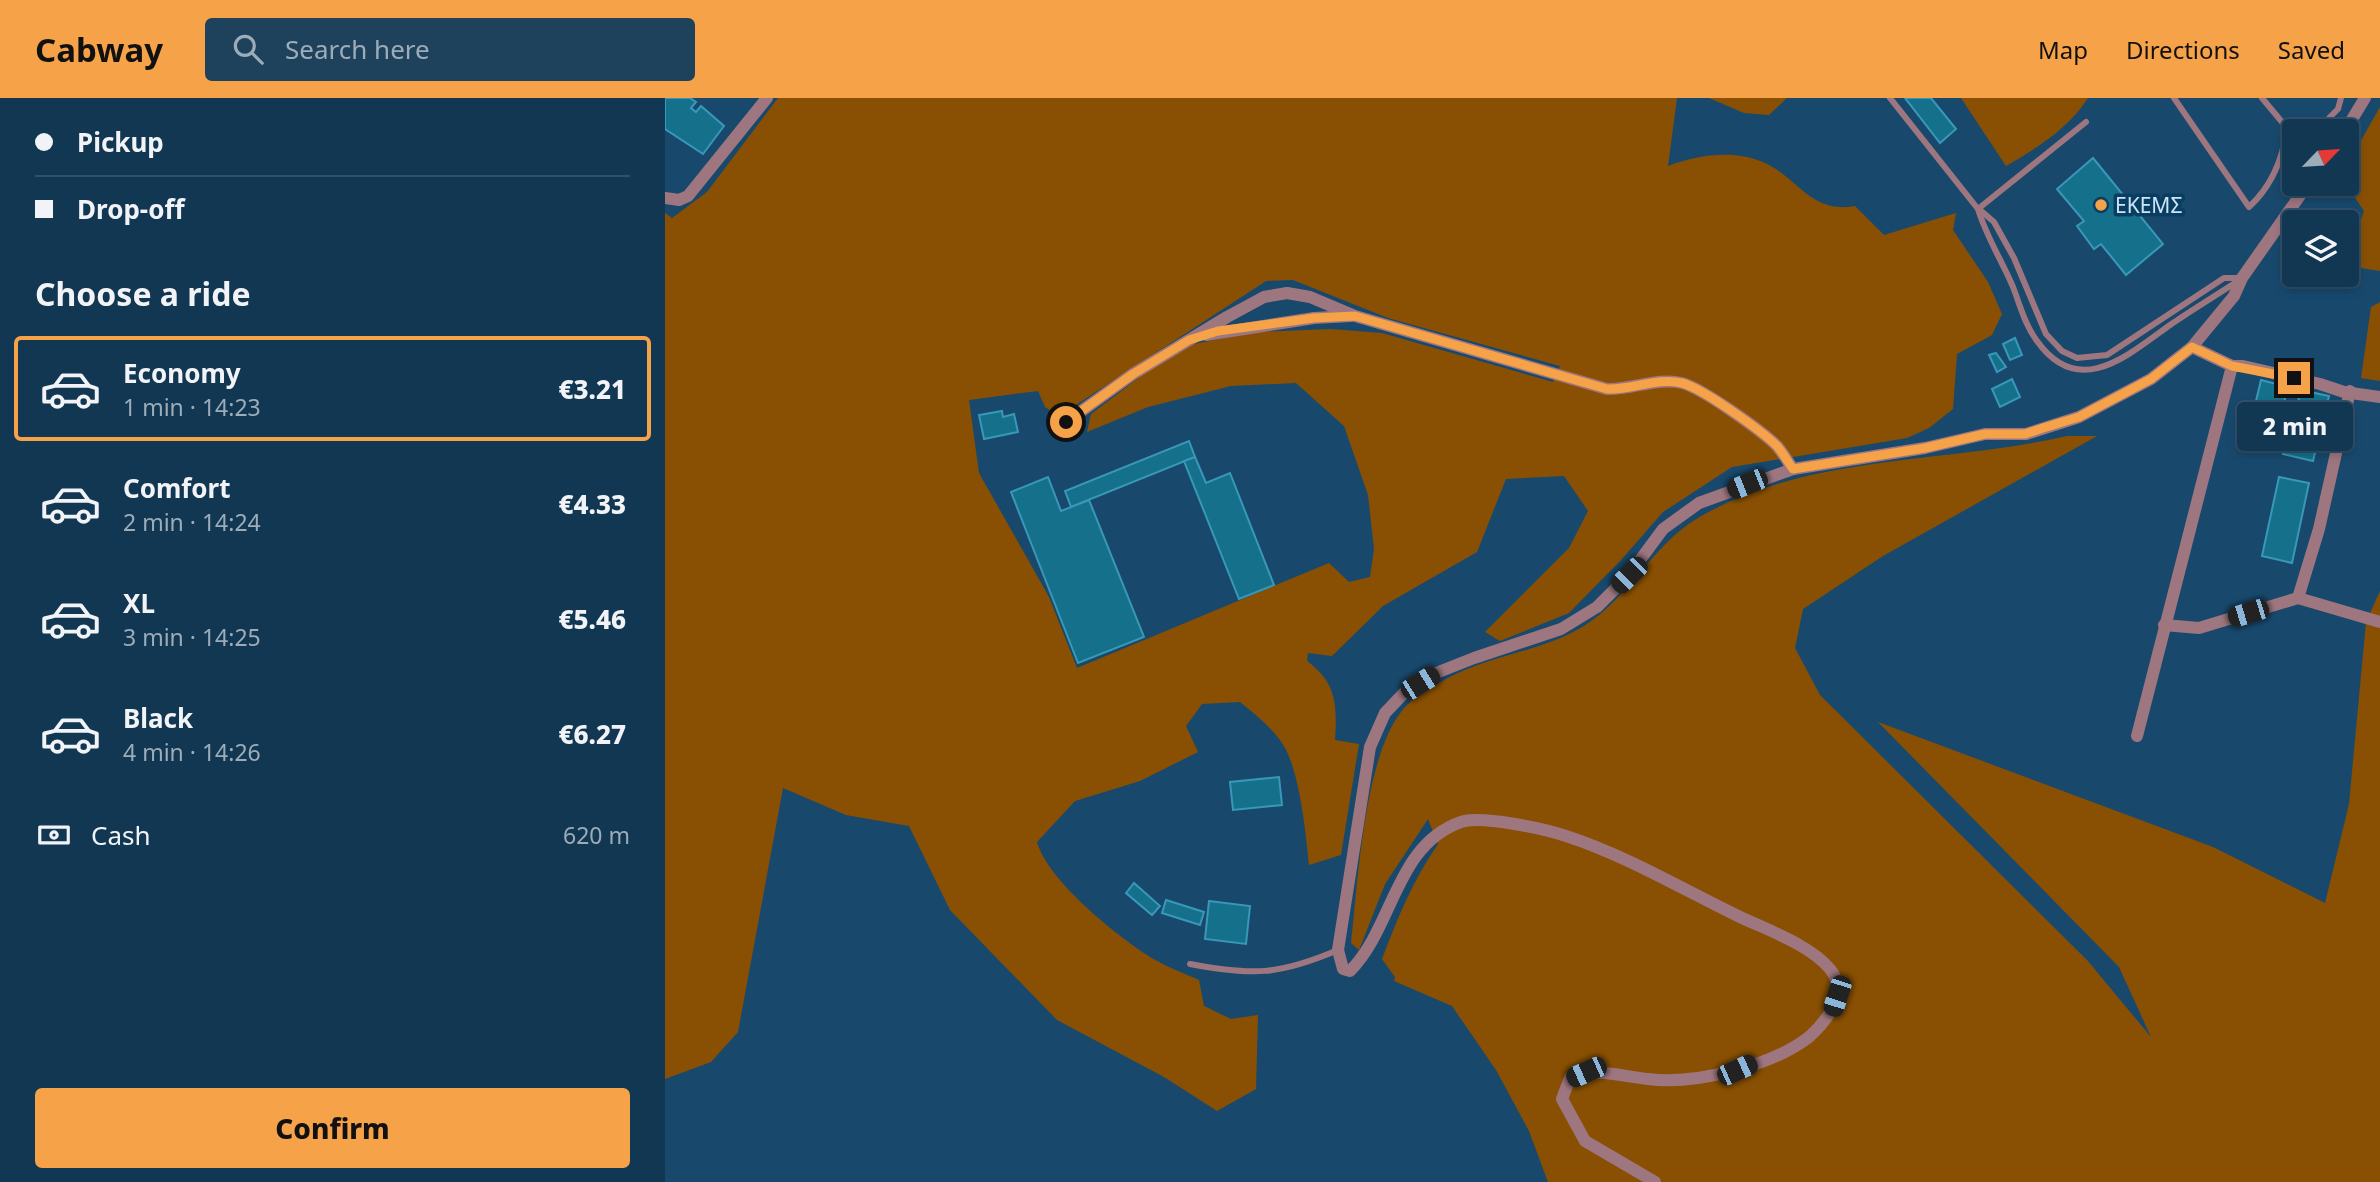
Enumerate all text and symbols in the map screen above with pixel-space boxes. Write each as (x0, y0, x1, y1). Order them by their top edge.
search box (205, 18, 695, 81)
text: Cabway (35, 27, 163, 72)
icon: search (229, 30, 267, 68)
text: Search here (285, 31, 430, 67)
text: Map (2038, 33, 2088, 66)
text: Directions (2126, 33, 2240, 66)
text: Saved (2278, 33, 2345, 66)
north arrow (2282, 119, 2359, 196)
map controls (2282, 119, 2359, 287)
text: Pickup (77, 124, 164, 160)
text: Drop-off (77, 191, 184, 227)
place label: ΕΚΕΜΣ (2115, 191, 2182, 219)
marker: ΕΚΕΜΣ (2093, 197, 2109, 213)
button: layers (2282, 210, 2359, 287)
text: Choose a ride (35, 272, 251, 315)
text: Economy (123, 355, 241, 391)
icon: car (39, 357, 102, 420)
route end (2278, 362, 2310, 394)
text: €3.21 (558, 371, 626, 407)
text: 1 min · 14:23 (123, 391, 261, 423)
callout: 2 min (2236, 402, 2352, 452)
route start (1050, 406, 1082, 438)
text: 2 min (2263, 410, 2327, 442)
car (1724, 466, 1771, 502)
text: Comfort (123, 470, 231, 506)
icon: car (39, 472, 102, 535)
text: €4.33 (558, 486, 626, 522)
text: 2 min · 14:24 (123, 506, 261, 538)
car (1607, 553, 1652, 597)
text: XL (123, 585, 155, 621)
icon: car (39, 587, 102, 650)
car (2225, 597, 2272, 629)
text: €5.46 (558, 601, 626, 637)
text: 3 min · 14:25 (123, 621, 261, 653)
car (1397, 663, 1444, 703)
text: Black (123, 700, 193, 736)
icon: car (39, 702, 102, 765)
text: €6.27 (558, 716, 626, 752)
text: 4 min · 14:26 (123, 736, 261, 768)
icon: cash (35, 816, 73, 854)
text: Cash (91, 817, 151, 853)
text: 620 m (563, 819, 630, 851)
car (1821, 973, 1854, 1019)
car (1714, 1052, 1761, 1088)
car (1563, 1054, 1610, 1090)
button: Confirm (35, 1088, 630, 1168)

